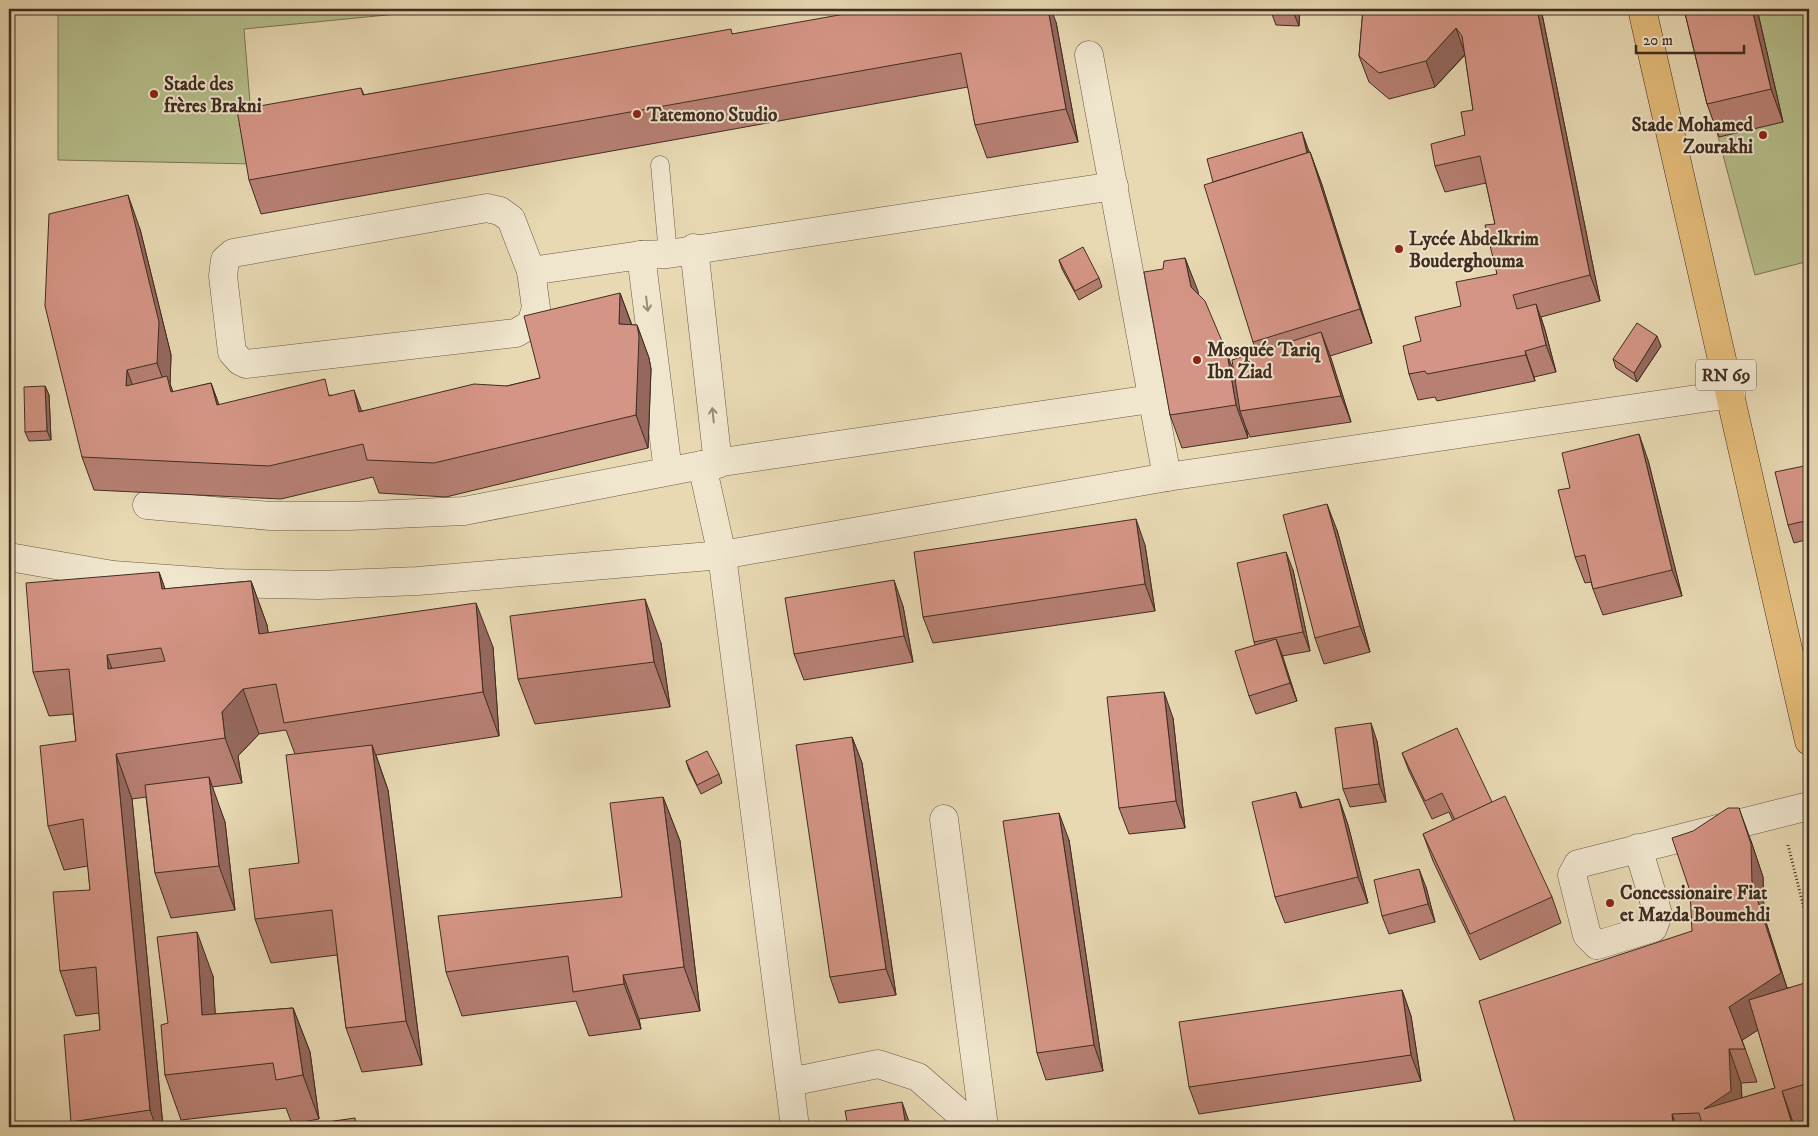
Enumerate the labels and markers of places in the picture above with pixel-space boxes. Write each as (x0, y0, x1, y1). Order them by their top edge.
place label: Stade des frères Brakni (163, 73, 262, 118)
marker: Stade des frères Brakni (148, 88, 160, 100)
place label: Tatemono Studio (646, 104, 777, 127)
marker: Tatemono Studio (631, 108, 643, 120)
place label: Stade Mohamed Zourakhi (1632, 114, 1754, 159)
marker: Stade Mohamed Zourakhi (1757, 129, 1769, 141)
place label: Lycée Abdelkrim Bouderghouma (1409, 228, 1540, 273)
marker: Lycée Abdelkrim Bouderghouma (1393, 243, 1405, 255)
place label: Mosquée Tariq Ibn Ziad (1207, 339, 1322, 384)
marker: Mosquée Tariq Ibn Ziad (1191, 354, 1203, 366)
place label: Concessionaire Fiat et Mazda Boumehdi (1620, 882, 1770, 927)
marker: Concessionaire Fiat et Mazda Boumehdi (1604, 897, 1616, 909)

